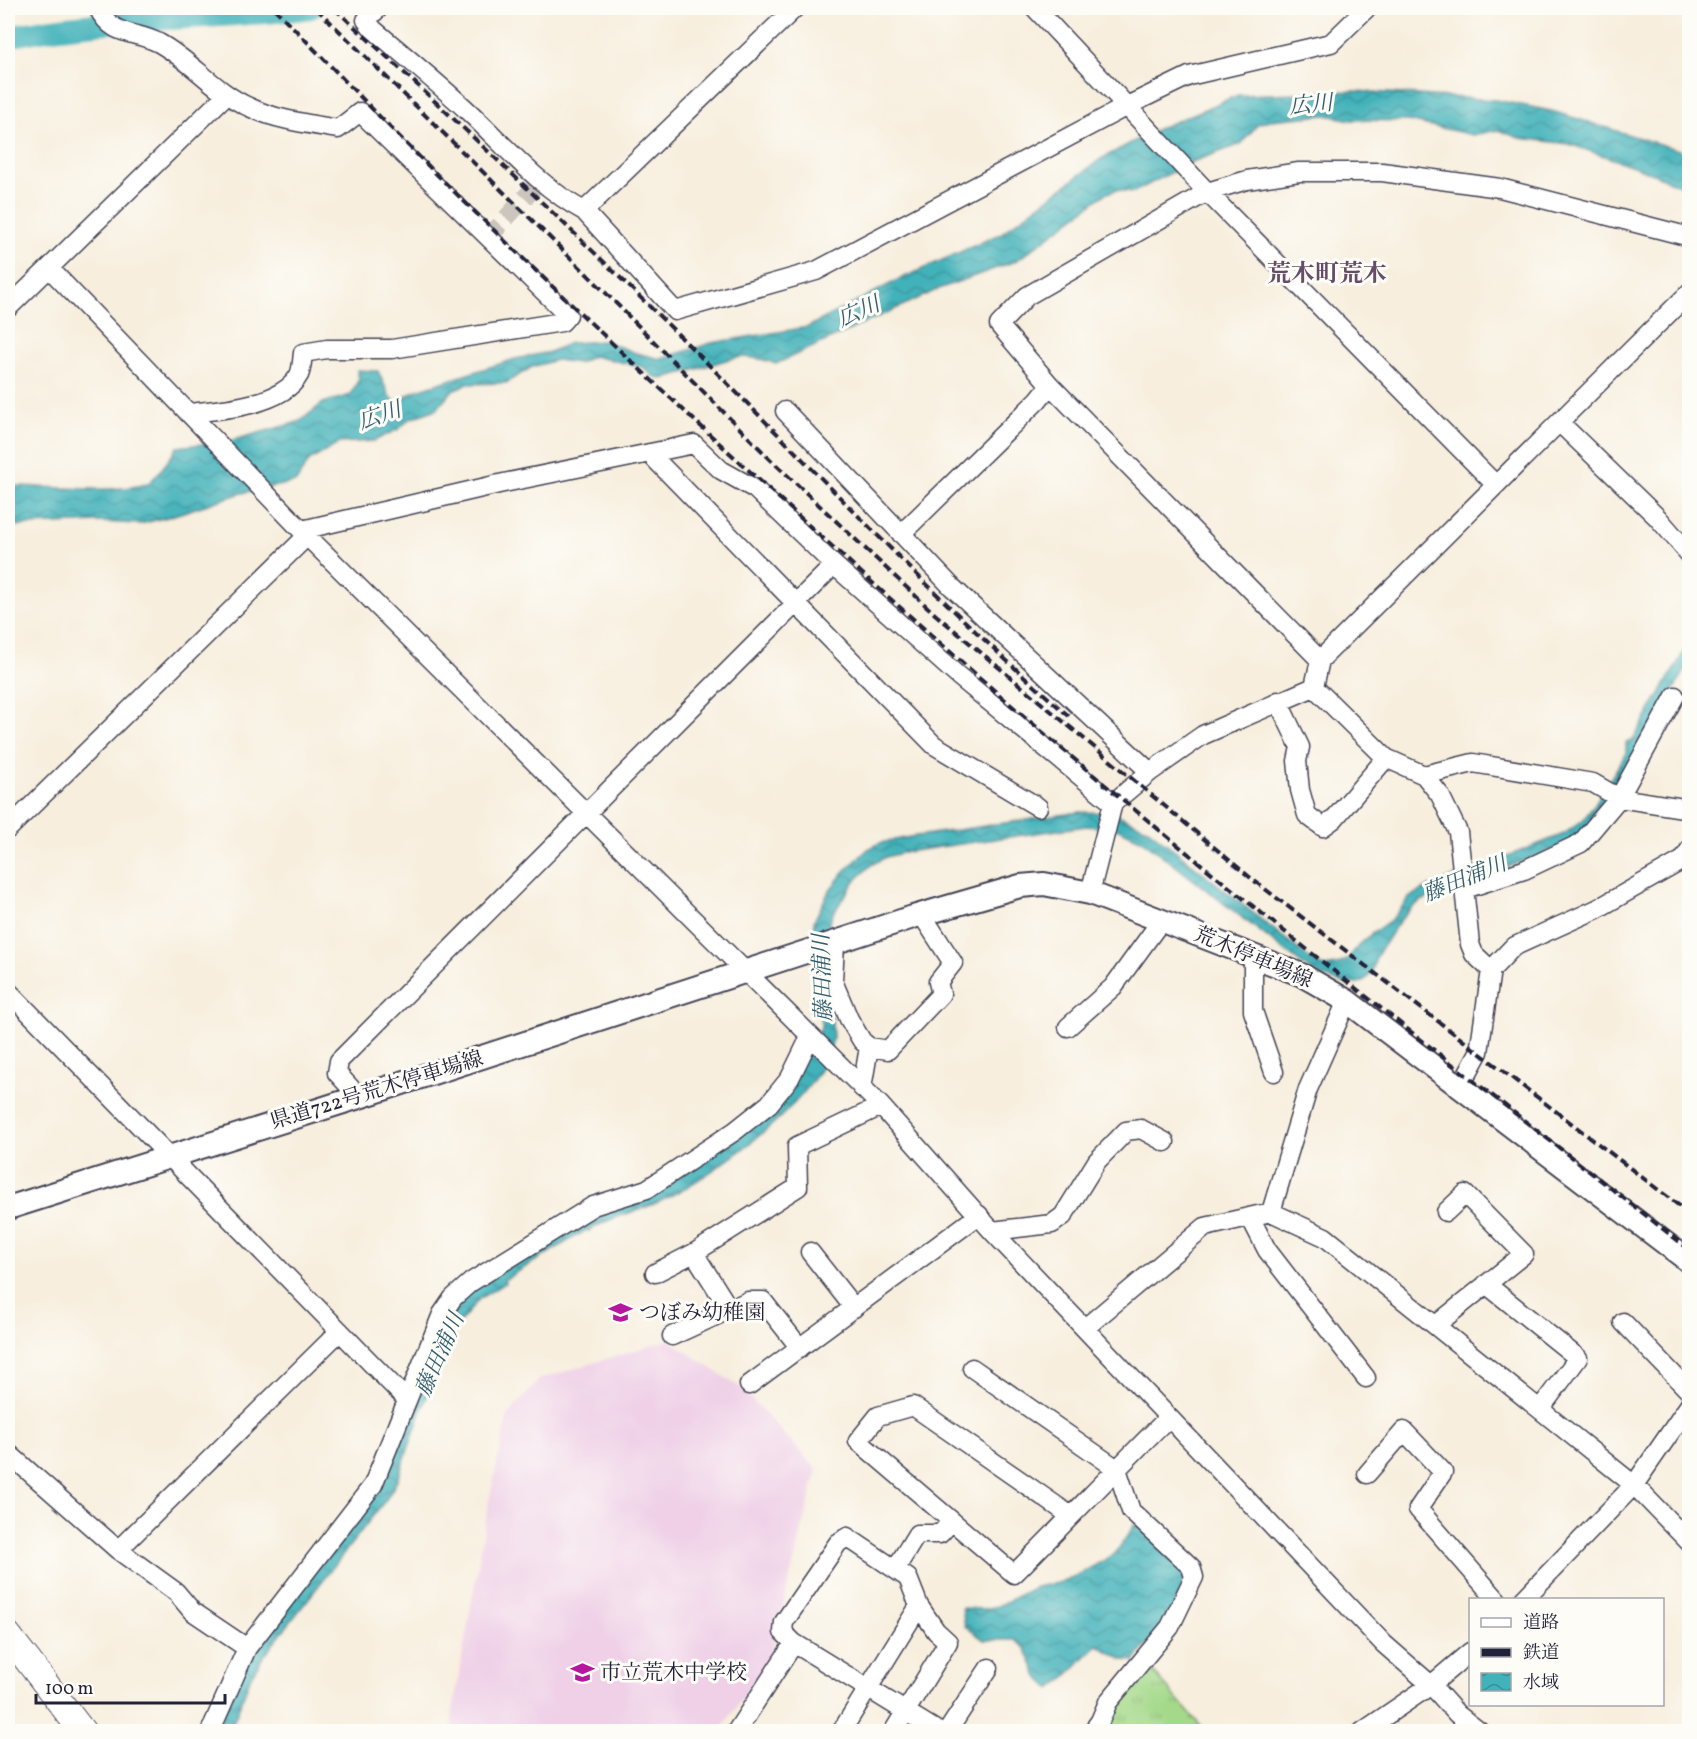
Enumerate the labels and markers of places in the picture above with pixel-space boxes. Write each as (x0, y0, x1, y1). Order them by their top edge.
place label: つぼみ幼稚園 (639, 1299, 765, 1328)
school or university icon: つぼみ幼稚園 (608, 1300, 634, 1326)
place label: 市立荒木中学校 (600, 1659, 747, 1688)
school or university icon: 市立荒木中学校 (569, 1660, 595, 1686)

